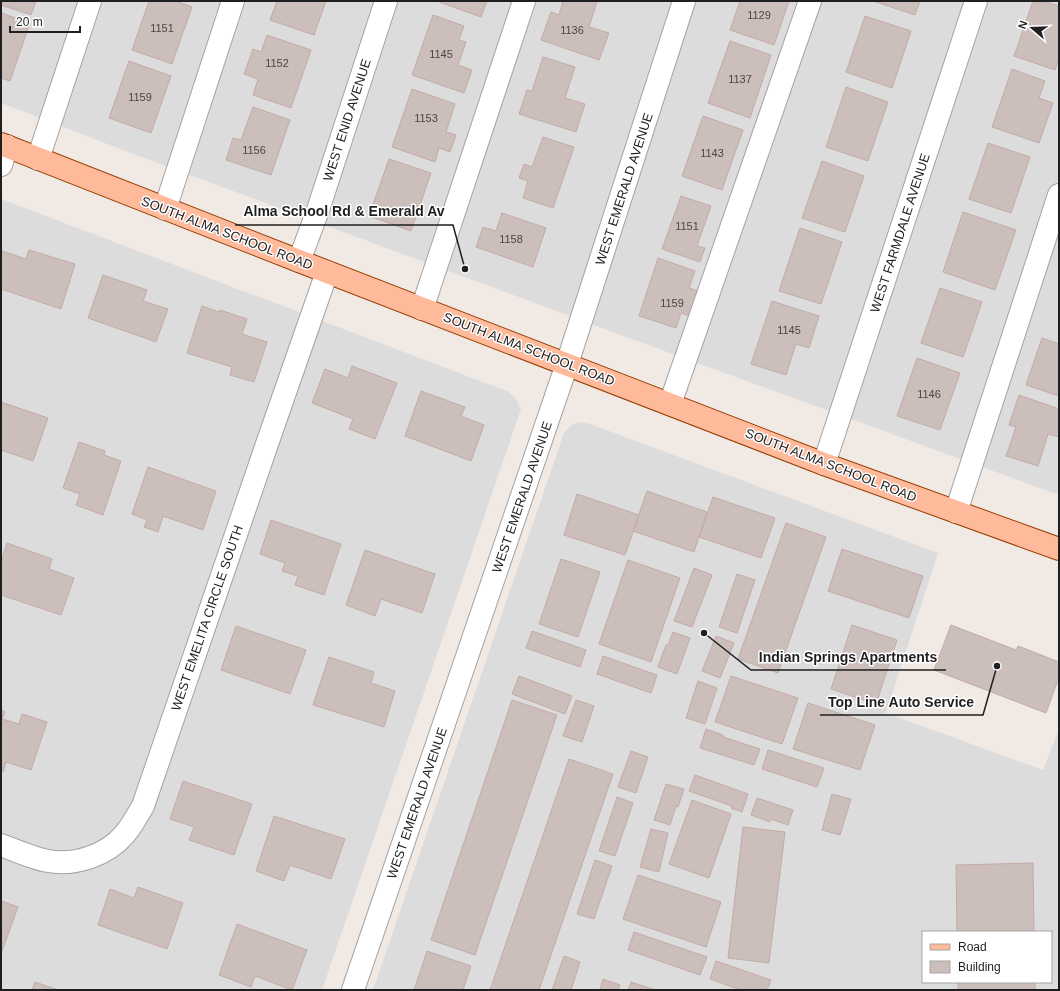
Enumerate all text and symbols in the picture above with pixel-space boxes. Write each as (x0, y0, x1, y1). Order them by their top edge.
scale bar (10, 8, 80, 34)
north arrow (1012, 8, 1052, 48)
house number: 1129 (747, 9, 771, 21)
text: 20 m (16, 15, 43, 29)
text: N (1016, 19, 1030, 30)
house number: 1151 (150, 22, 174, 34)
house number: 1136 (560, 24, 584, 36)
house number: 1145 (429, 48, 453, 60)
house number: 1152 (265, 57, 289, 69)
street label: WEST ENID AVENUE (320, 57, 374, 183)
house number: 1137 (728, 73, 752, 85)
house number: 1159 (128, 91, 152, 103)
street label: WEST EMERALD AVENUE (592, 111, 656, 267)
house number: 1153 (414, 112, 438, 124)
house number: 1156 (242, 144, 266, 156)
house number: 1143 (700, 147, 724, 159)
street label: WEST FARMDALE AVENUE (867, 151, 933, 314)
street label: SOUTH ALMA SCHOOL ROAD (139, 193, 315, 273)
callout: Alma School Rd & Emerald Av (235, 199, 453, 225)
text: Alma School Rd & Emerald Av (243, 203, 445, 219)
house number: 1151 (675, 220, 699, 232)
house number: 1158 (499, 233, 523, 245)
house number: 1159 (660, 297, 684, 309)
street label: SOUTH ALMA SCHOOL ROAD (441, 309, 617, 389)
house number: 1145 (777, 324, 801, 336)
house number: 1146 (917, 388, 941, 400)
street label: WEST EMERALD AVENUE (489, 419, 555, 575)
street label: SOUTH ALMA SCHOOL ROAD (743, 425, 919, 505)
street label: WEST EMELITA CIRCLE SOUTH (168, 523, 246, 713)
callout: Indian Springs Apartments (751, 644, 946, 670)
text: Indian Springs Apartments (759, 649, 937, 665)
callout: Top Line Auto Service (820, 689, 983, 715)
text: Top Line Auto Service (828, 694, 974, 710)
street label: WEST EMERALD AVENUE (384, 725, 450, 881)
legend (922, 931, 1052, 983)
text: Road (958, 940, 987, 954)
text: Building (958, 960, 1001, 974)

